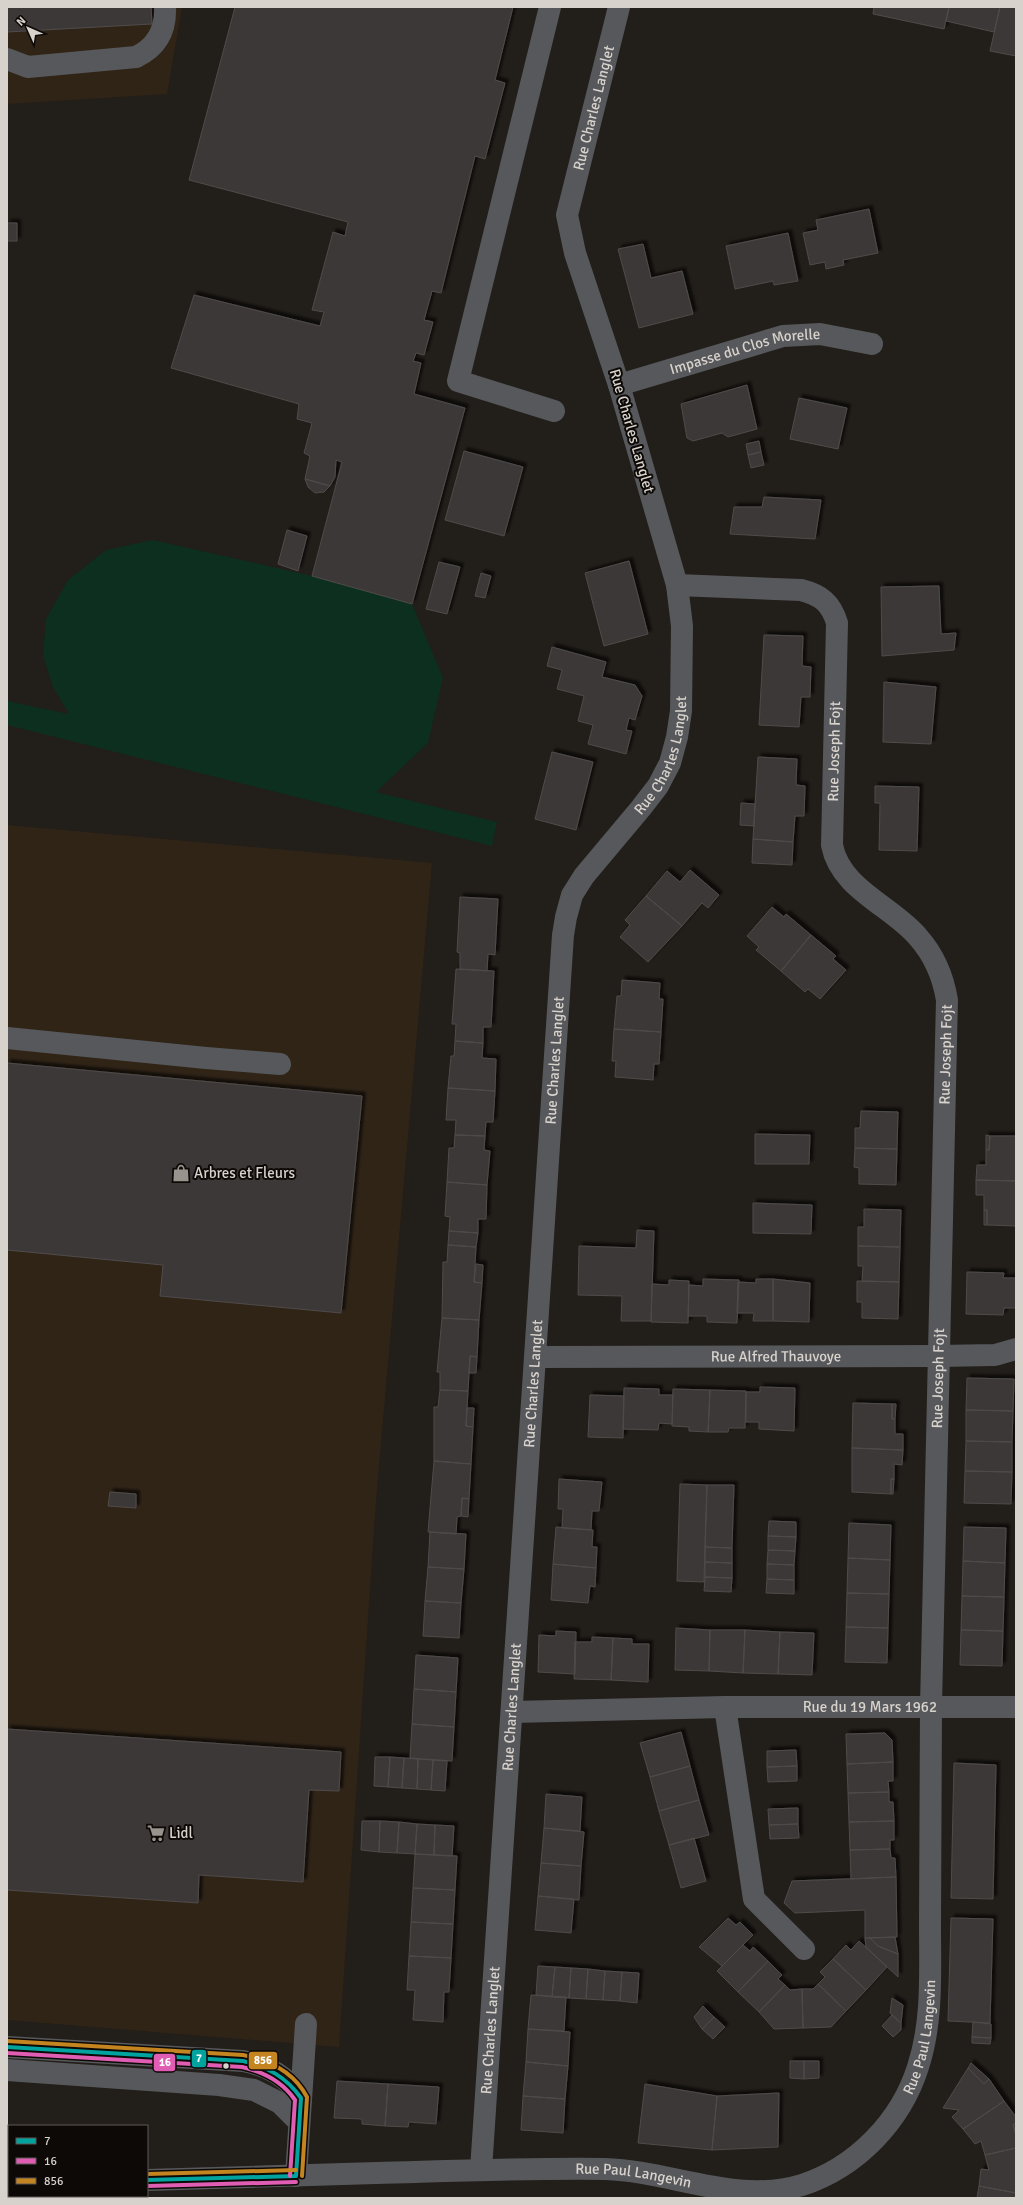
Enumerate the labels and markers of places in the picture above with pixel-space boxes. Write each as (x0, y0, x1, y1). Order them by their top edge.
shop icon: Arbres et Fleurs (171, 1163, 191, 1183)
place label: Arbres et Fleurs (194, 1164, 296, 1182)
supermarket icon: Lidl (146, 1823, 166, 1843)
place label: Lidl (169, 1824, 193, 1842)
unlabelled marker (221, 2061, 231, 2071)

